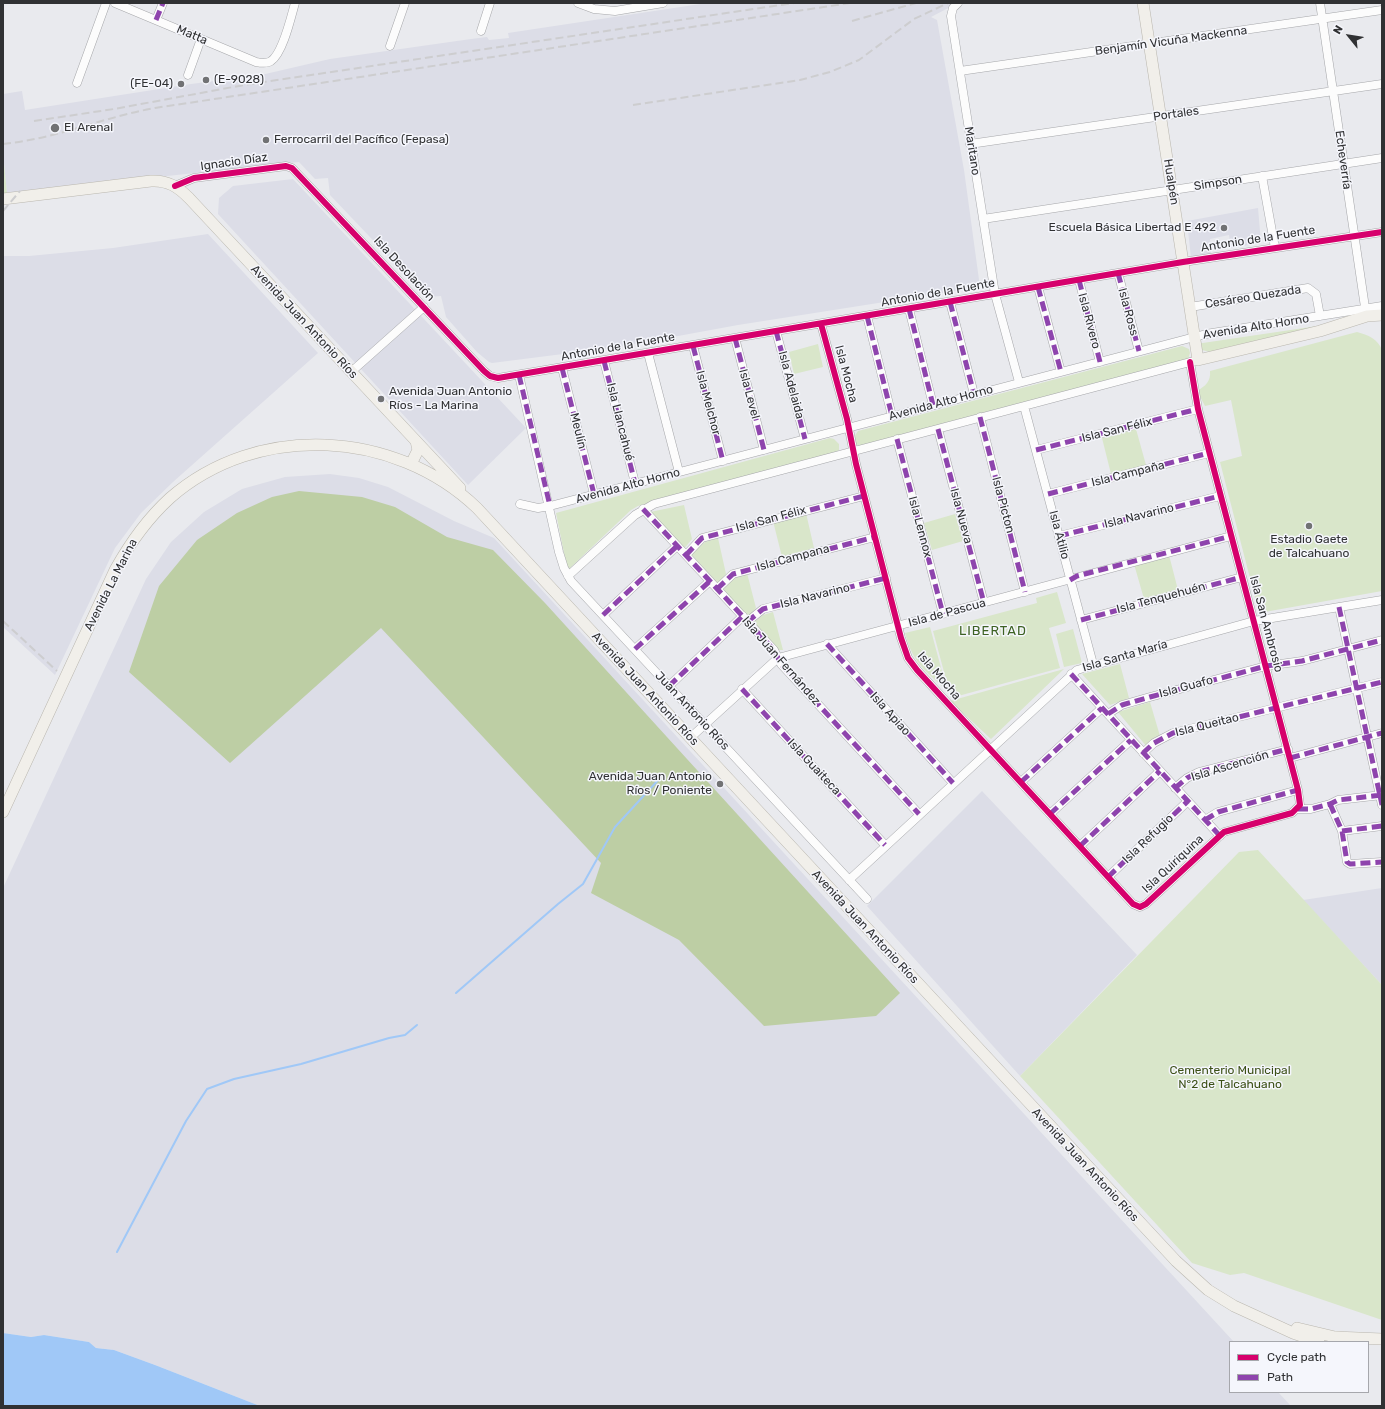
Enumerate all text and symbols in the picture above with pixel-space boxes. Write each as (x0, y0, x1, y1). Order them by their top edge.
north arrow (1329, 16, 1369, 56)
street label: Matta (174, 22, 210, 48)
street label: Benjamín Vicuña Mackenna (1094, 23, 1248, 59)
text: N (1331, 23, 1346, 36)
place label: (E-9028) (214, 73, 264, 87)
marker: (E-9028) (201, 75, 211, 85)
place label: (FE-04) (130, 77, 173, 91)
marker: (FE-04) (176, 79, 186, 89)
street label: Portales (1152, 104, 1200, 124)
place label: El Arenal (64, 121, 113, 135)
marker: El Arenal (49, 122, 61, 134)
street label: Maritano (961, 126, 983, 176)
street label: Echeverría (1332, 130, 1354, 190)
place label: Ferrocarril del Pacífico (Fepasa) (274, 133, 449, 147)
marker: Ferrocarril del Pacífico (Fepasa) (261, 135, 271, 145)
street label: Ignacio Díaz (200, 150, 268, 174)
street label: Hualpén (1160, 158, 1182, 206)
street label: Simpson (1193, 172, 1243, 194)
place label: Escuela Básica Libertad E 492 (1049, 221, 1216, 235)
street label: Antonio de la Fuente (1200, 223, 1316, 255)
marker: Escuela Básica Libertad E 492 (1219, 223, 1229, 233)
street label: Isla Desolación (370, 234, 438, 304)
street label: Avenida Juan Antonio Ríos (248, 262, 360, 382)
street label: Antonio de la Fuente (880, 276, 996, 310)
street label: Cesáreo Quezada (1204, 282, 1302, 312)
street label: Isla Ross (1115, 287, 1141, 337)
street label: Isla Rivero (1075, 292, 1103, 350)
street label: Avenida Alto Horno (1202, 311, 1310, 343)
street label: Antonio de la Fuente (560, 330, 676, 364)
street label: Isla Mocha (831, 344, 861, 404)
street label: Isla Adelaida (775, 349, 807, 421)
street label: Isla Level (735, 367, 763, 421)
street label: Isla Melchor (692, 369, 724, 437)
street label: Isla Llancahué (603, 381, 637, 463)
street label: Avenida Alto Horno (887, 382, 995, 424)
place label: Avenida Juan Antonio Ríos - La Marina (389, 385, 512, 413)
marker: Avenida Juan Antonio Ríos - La Marina (376, 394, 386, 404)
street label: Meulín (567, 412, 589, 450)
street label: Isla San Félix (1080, 414, 1154, 446)
street label: Isla Campaña (1090, 458, 1166, 490)
street label: Avenida Alto Horno (574, 465, 682, 507)
street label: Isla Picton (989, 475, 1017, 535)
street label: Isla Nueva (947, 487, 975, 545)
street label: Isla Lennox (905, 495, 935, 559)
street label: Isla Navarino (1103, 500, 1175, 532)
street label: Isla San Félix (734, 503, 808, 535)
street label: Isla Atilio (1046, 509, 1072, 561)
marker: Estadio Gaete de Talcahuano (1304, 521, 1314, 531)
place label: Estadio Gaete de Talcahuano (1269, 533, 1349, 561)
street label: Avenida La Marina (82, 537, 140, 633)
street label: Isla Campana (755, 541, 831, 575)
street label: Isla San Ambrosio (1246, 574, 1286, 674)
street label: Isla Tenquehuén (1115, 579, 1207, 617)
street label: Isla Navarino (779, 580, 851, 612)
street label: Isla de Pascua (907, 596, 987, 630)
street label: Isla Juan Fernández (739, 614, 823, 708)
district label: LIBERTAD (959, 623, 1027, 639)
street label: Avenida Juan Antonio Ríos (589, 629, 701, 749)
street label: Isla Santa María (1081, 637, 1169, 675)
street label: Isla Mocha (914, 649, 964, 703)
street label: Juan Antonio Ríos (652, 669, 732, 753)
street label: Isla Guafo (1157, 673, 1215, 701)
street label: Isla Apiao (867, 689, 913, 739)
street label: Isla Queitao (1174, 710, 1240, 740)
street label: Isla Guaiteca (784, 736, 844, 798)
street label: Isla Ascención (1189, 747, 1271, 785)
place label: Avenida Juan Antonio Ríos / Poniente (589, 770, 712, 798)
marker: Avenida Juan Antonio Ríos / Poniente (715, 779, 725, 789)
street label: Isla Refugio (1120, 811, 1176, 867)
street label: Isla Quiriquina (1139, 832, 1207, 896)
street label: Avenida Juan Antonio Ríos (809, 867, 921, 987)
park label: Cementerio Municipal N°2 de Talcahuano (1169, 1064, 1291, 1092)
street label: Avenida Juan Antonio Ríos (1029, 1105, 1141, 1225)
legend (1229, 1341, 1369, 1393)
text: Cycle path (1267, 1350, 1326, 1364)
text: Path (1267, 1370, 1293, 1384)

